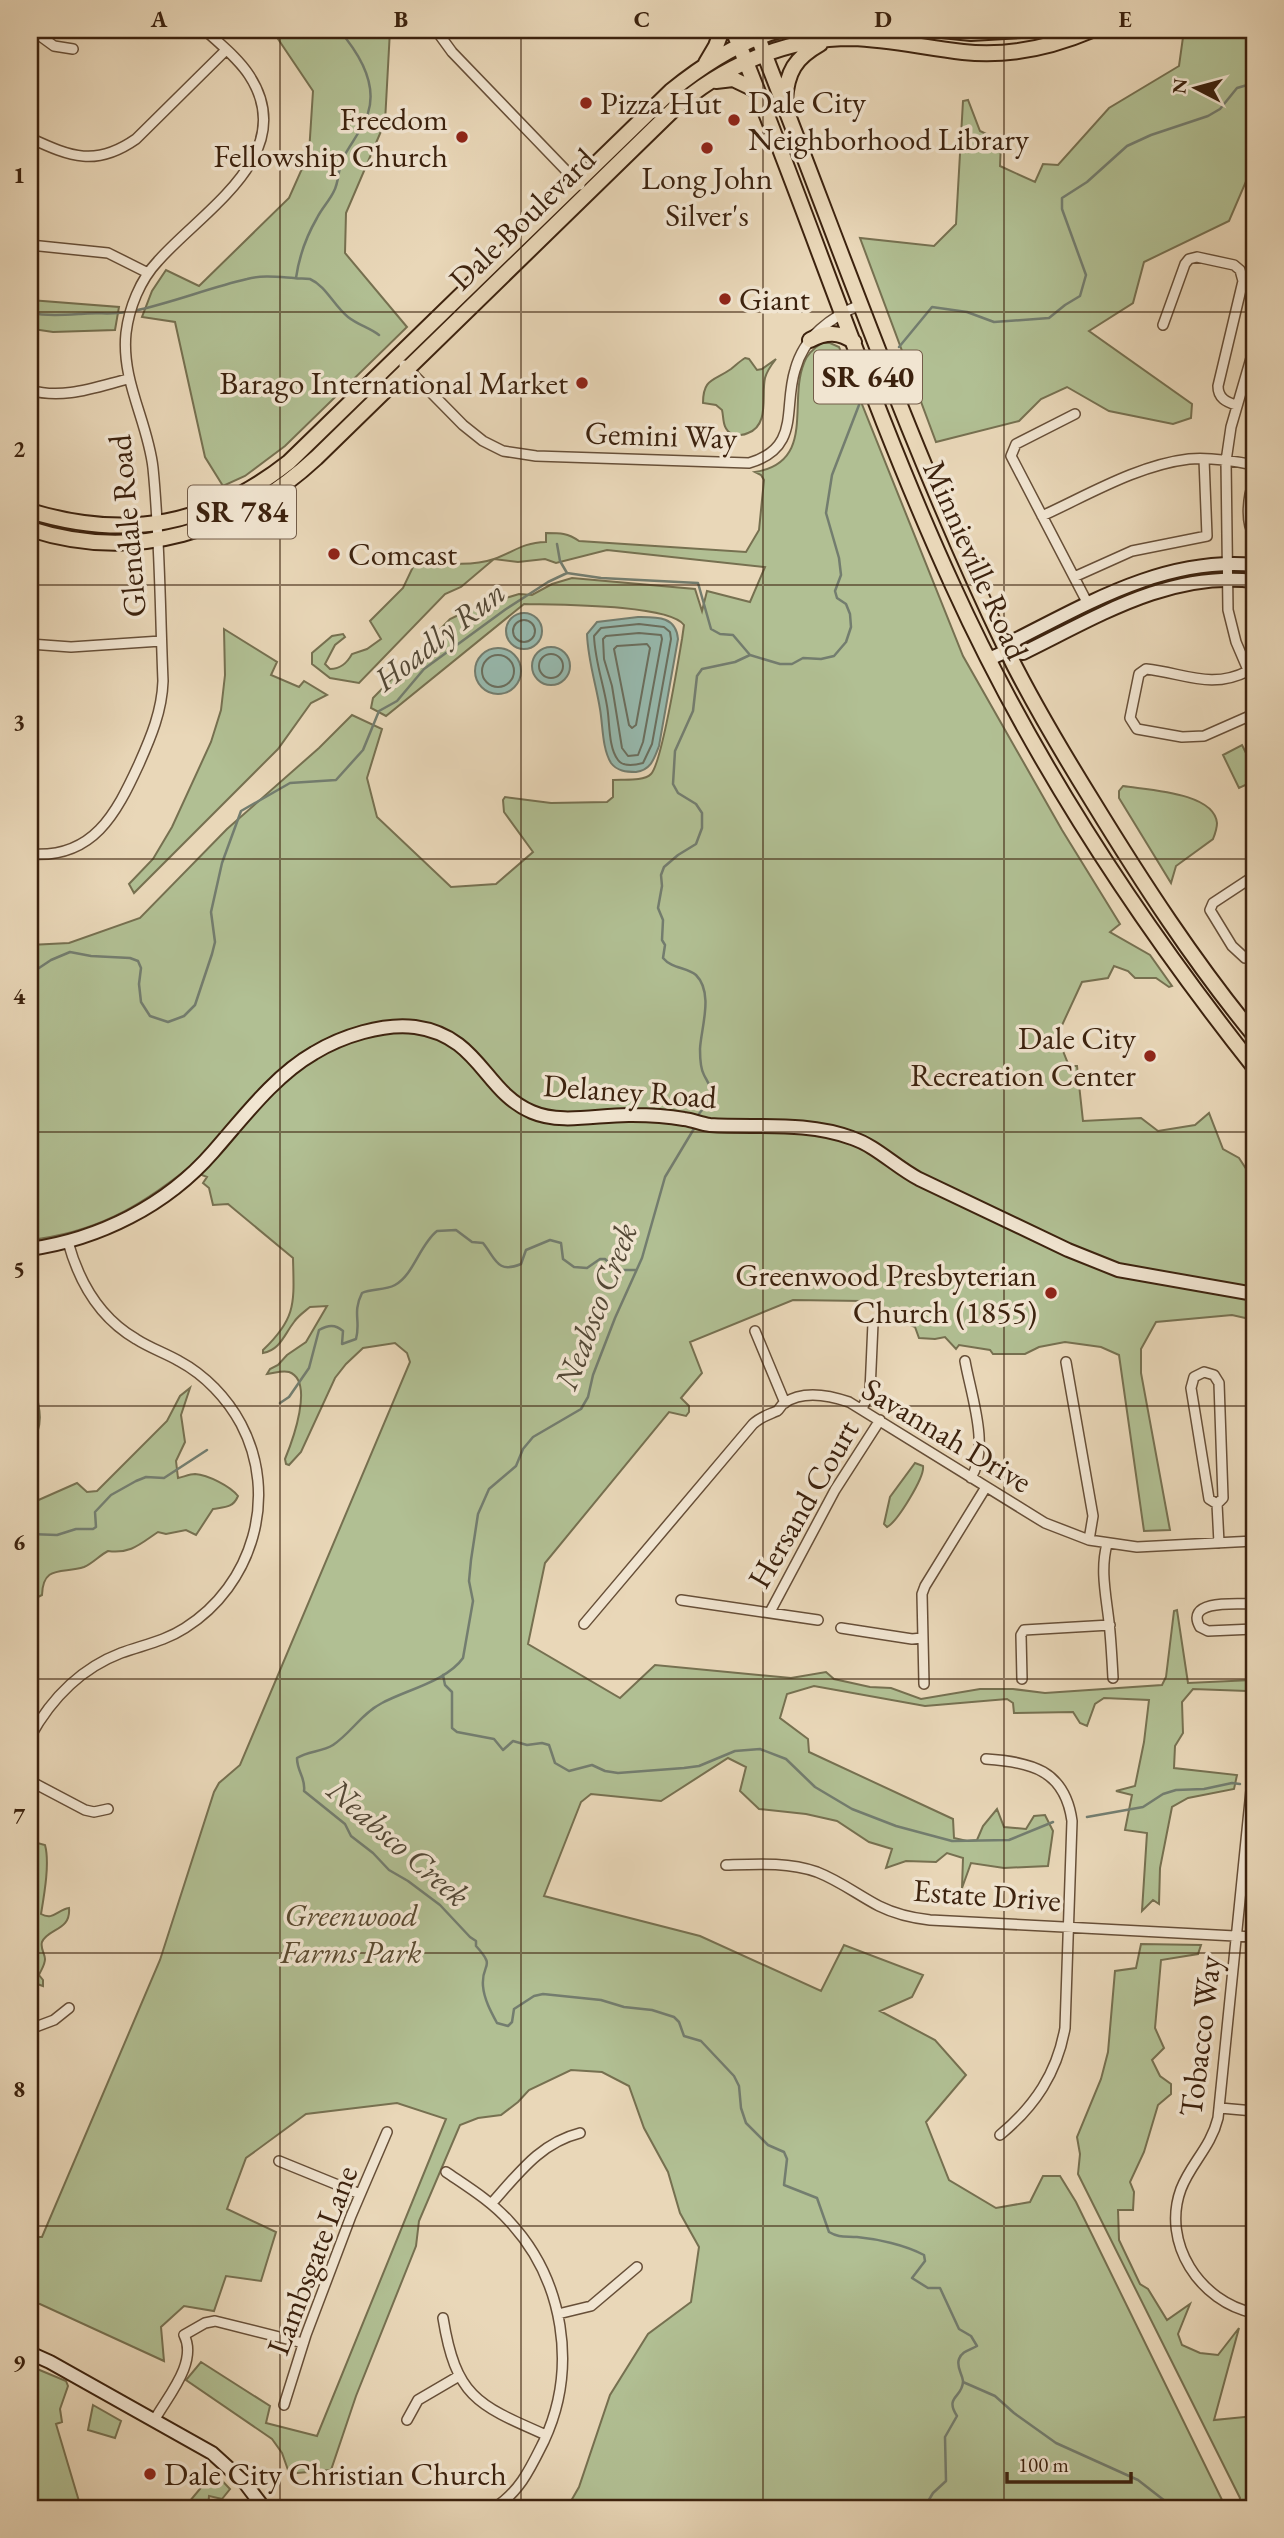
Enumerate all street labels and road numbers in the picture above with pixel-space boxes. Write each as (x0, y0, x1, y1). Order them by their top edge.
street label: Dale Boulevard (440, 138, 605, 300)
road number: SR 640 (814, 350, 922, 404)
street label: Gemini Way (584, 411, 739, 459)
street label: Glendale Road (98, 432, 156, 619)
street label: Minnieville Road (913, 454, 1039, 667)
road number: SR 784 (188, 485, 296, 538)
street label: Delaney Road (542, 1064, 719, 1118)
street label: Savannah Drive (854, 1368, 1040, 1502)
street label: Hersand Court (738, 1412, 868, 1596)
street label: Estate Drive (911, 1869, 1063, 1921)
street label: Tobacco Way (1169, 1952, 1231, 2119)
street label: Lambsgate Lane (257, 2159, 367, 2361)

